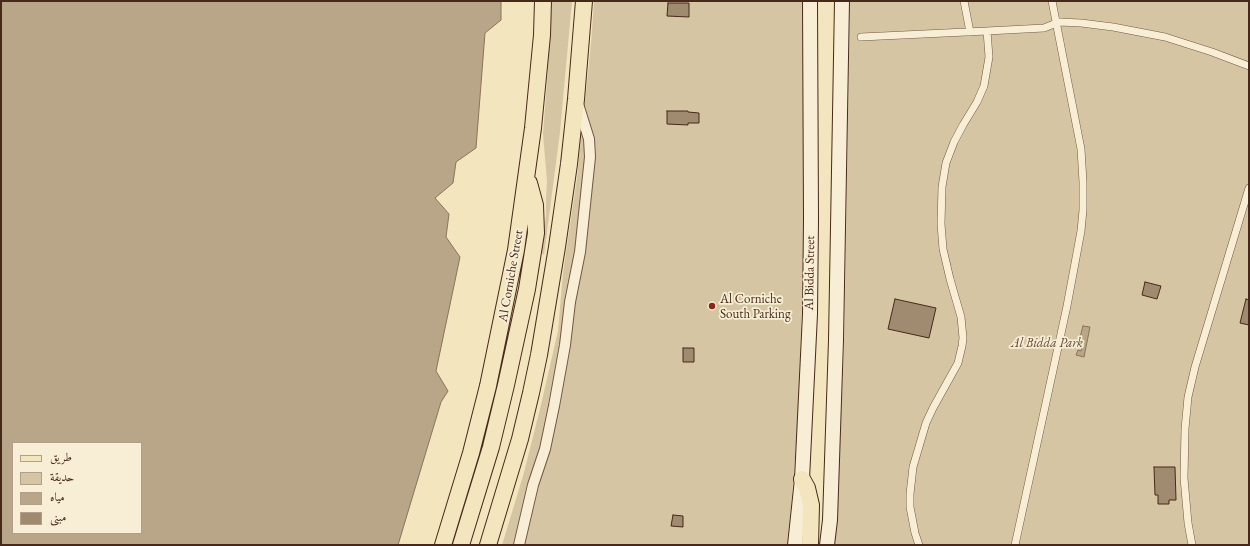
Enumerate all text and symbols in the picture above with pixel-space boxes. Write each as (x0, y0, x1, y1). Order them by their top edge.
street label: Al Corniche Street (495, 229, 527, 323)
street label: Al Bidda Street (802, 235, 818, 311)
place label: Al Corniche South Parking (720, 291, 791, 322)
marker: Al Corniche South Parking (707, 301, 717, 311)
park label: Al Bidda Park (1011, 335, 1083, 351)
legend (12, 442, 142, 534)
text: طريق (50, 449, 72, 465)
text: حديقة (50, 469, 74, 485)
text: مياه (50, 489, 65, 505)
text: مبنى (50, 509, 66, 525)

